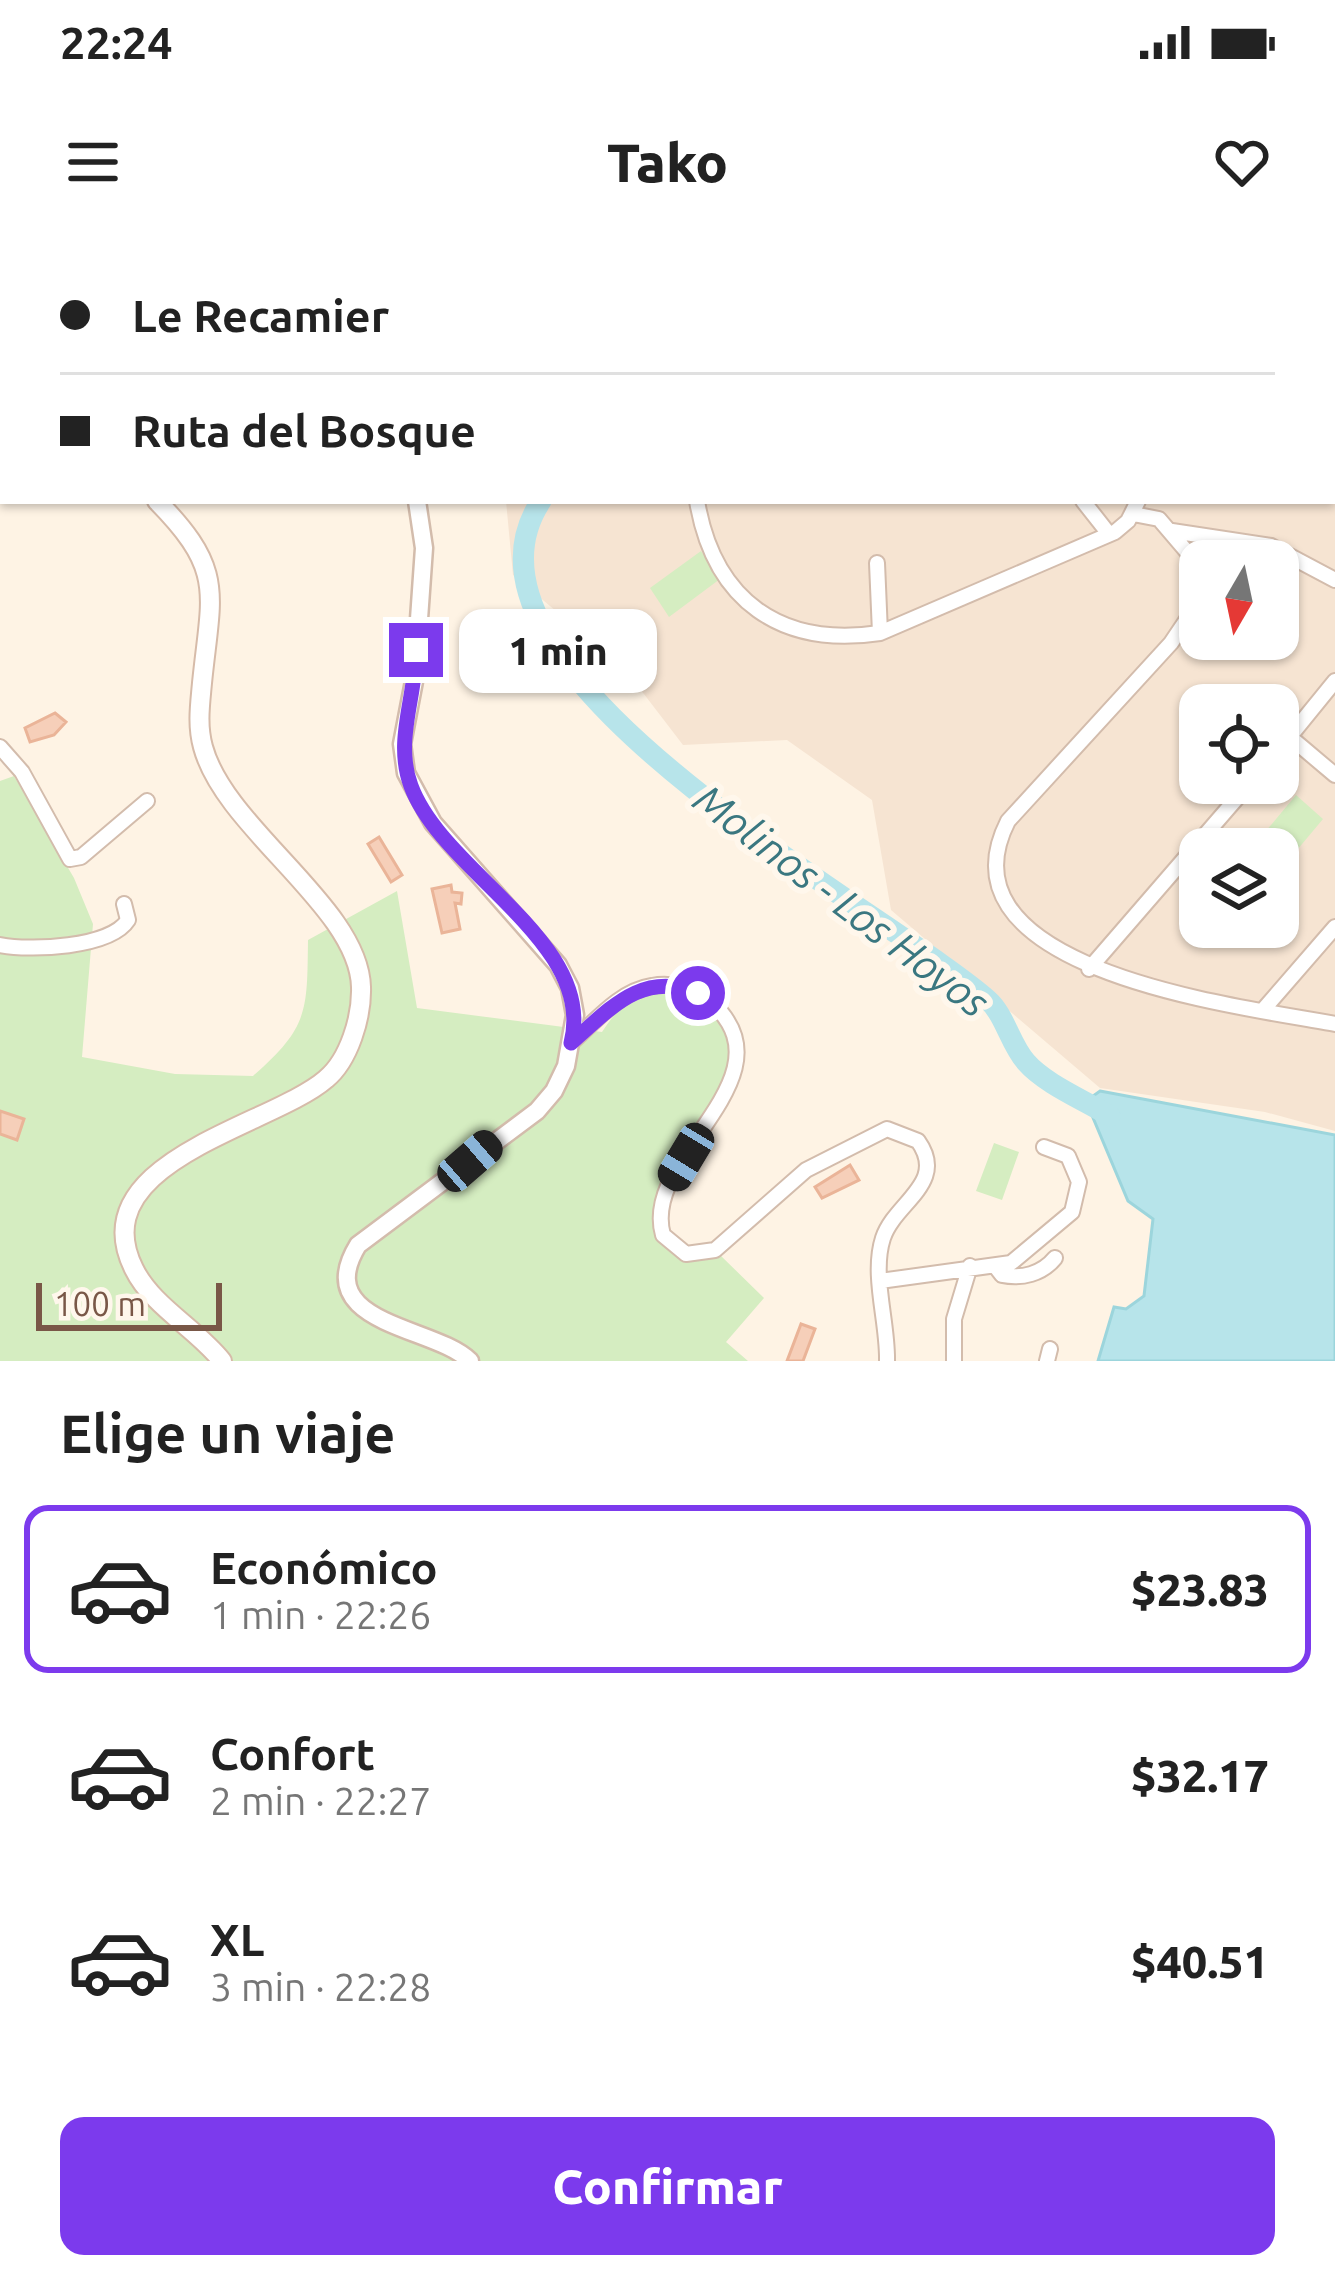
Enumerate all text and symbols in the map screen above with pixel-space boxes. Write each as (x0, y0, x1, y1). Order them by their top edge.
text: 22:24 (60, 17, 173, 68)
icon: menu (60, 129, 126, 195)
icon: heart (1209, 129, 1275, 195)
text: Tako (607, 132, 728, 192)
text: Le Recamier (132, 290, 389, 341)
text: Ruta del Bosque (132, 405, 476, 456)
north arrow (1179, 540, 1299, 660)
map controls (1179, 540, 1299, 948)
callout: 1 min (458, 608, 656, 692)
route end (389, 623, 443, 677)
text: 1 min (508, 629, 608, 672)
button: locate (1179, 684, 1299, 804)
water label: Molinos - Los Hoyos (686, 774, 998, 1026)
button: layers (1179, 828, 1299, 948)
route start (671, 966, 725, 1020)
car (652, 1117, 720, 1197)
car (431, 1124, 509, 1198)
scale bar (36, 1277, 222, 1330)
text: 100 m (54, 1285, 146, 1322)
text: Elige un viaje (60, 1403, 395, 1463)
icon: car (66, 1535, 174, 1643)
text: Económico (210, 1542, 438, 1593)
text: $23.83 (1131, 1564, 1269, 1615)
text: 1 min · 22:26 (210, 1593, 431, 1636)
icon: car (66, 1721, 174, 1829)
text: Confort (210, 1728, 375, 1779)
text: $32.17 (1131, 1750, 1269, 1801)
text: 2 min · 22:27 (210, 1779, 431, 1822)
icon: car (66, 1907, 174, 2015)
text: XL (210, 1914, 264, 1965)
text: $40.51 (1131, 1936, 1269, 1987)
text: 3 min · 22:28 (210, 1965, 431, 2008)
button: Confirmar (60, 2117, 1275, 2255)

